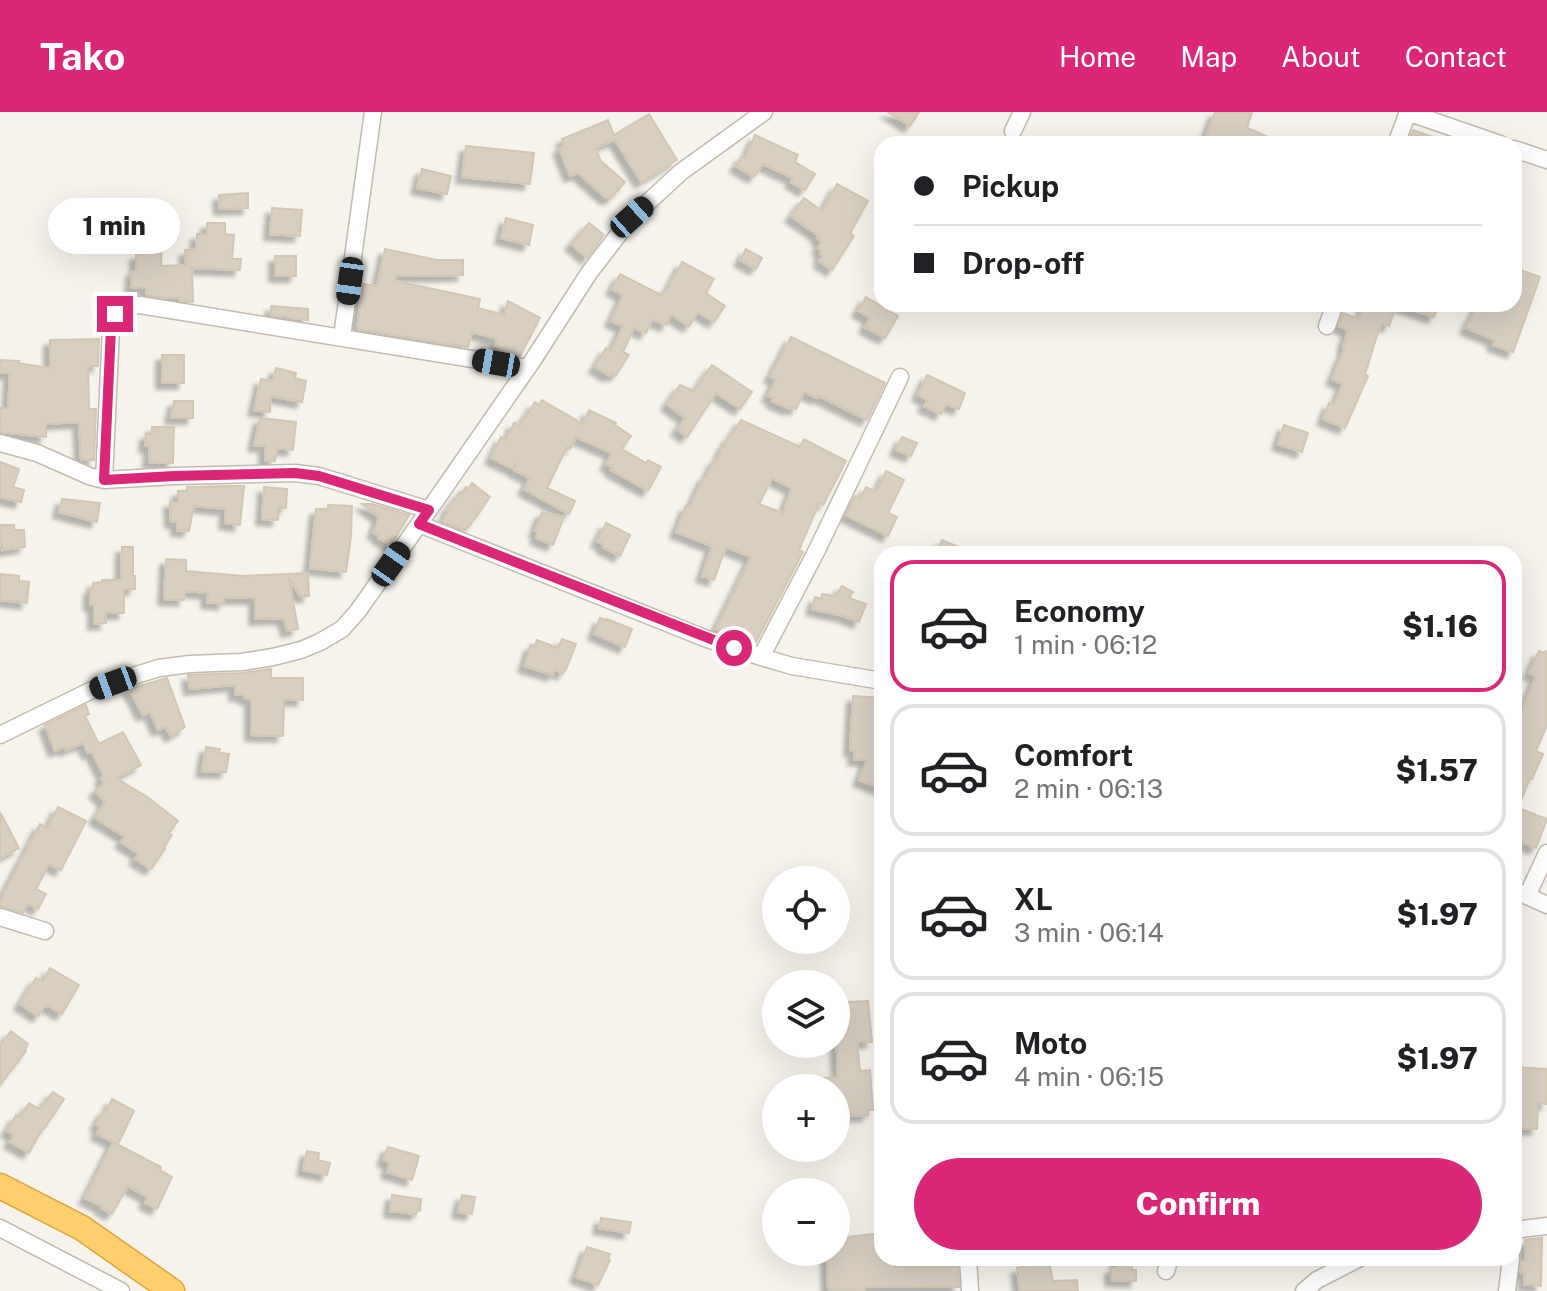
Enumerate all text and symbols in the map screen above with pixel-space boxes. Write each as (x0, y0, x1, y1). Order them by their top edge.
text: Tako (40, 34, 126, 79)
text: Home (1059, 40, 1136, 73)
text: Map (1180, 40, 1237, 73)
text: About (1281, 40, 1361, 73)
text: Contact (1405, 40, 1507, 73)
text: Pickup (962, 168, 1059, 204)
car (606, 192, 658, 242)
callout: 1 min (49, 198, 181, 254)
text: 1 min (82, 210, 146, 241)
text: Drop-off (962, 245, 1084, 281)
car (335, 256, 365, 306)
route end (97, 296, 133, 332)
car (470, 347, 522, 379)
car (367, 537, 415, 591)
icon: car (918, 590, 990, 662)
text: Economy (1014, 593, 1145, 629)
text: $1.16 (1402, 608, 1478, 644)
text: 1 min · 06:12 (1014, 629, 1157, 660)
route start (716, 630, 752, 666)
car (86, 664, 140, 702)
icon: car (918, 734, 990, 806)
text: Comfort (1014, 737, 1133, 773)
text: $1.57 (1396, 752, 1478, 788)
text: 2 min · 06:13 (1014, 773, 1163, 804)
map controls (762, 866, 850, 1266)
button: locate (762, 866, 850, 954)
icon: car (918, 878, 990, 950)
text: XL (1014, 881, 1053, 917)
text: $1.97 (1397, 896, 1478, 932)
text: 3 min · 06:14 (1014, 917, 1164, 948)
button: layers (762, 970, 850, 1058)
icon: car (918, 1022, 990, 1094)
text: Moto (1014, 1025, 1087, 1061)
text: $1.97 (1397, 1040, 1478, 1076)
text: 4 min · 06:15 (1014, 1061, 1164, 1092)
button: + (762, 1074, 850, 1162)
button: Confirm (914, 1158, 1482, 1250)
button: − (762, 1178, 850, 1266)

